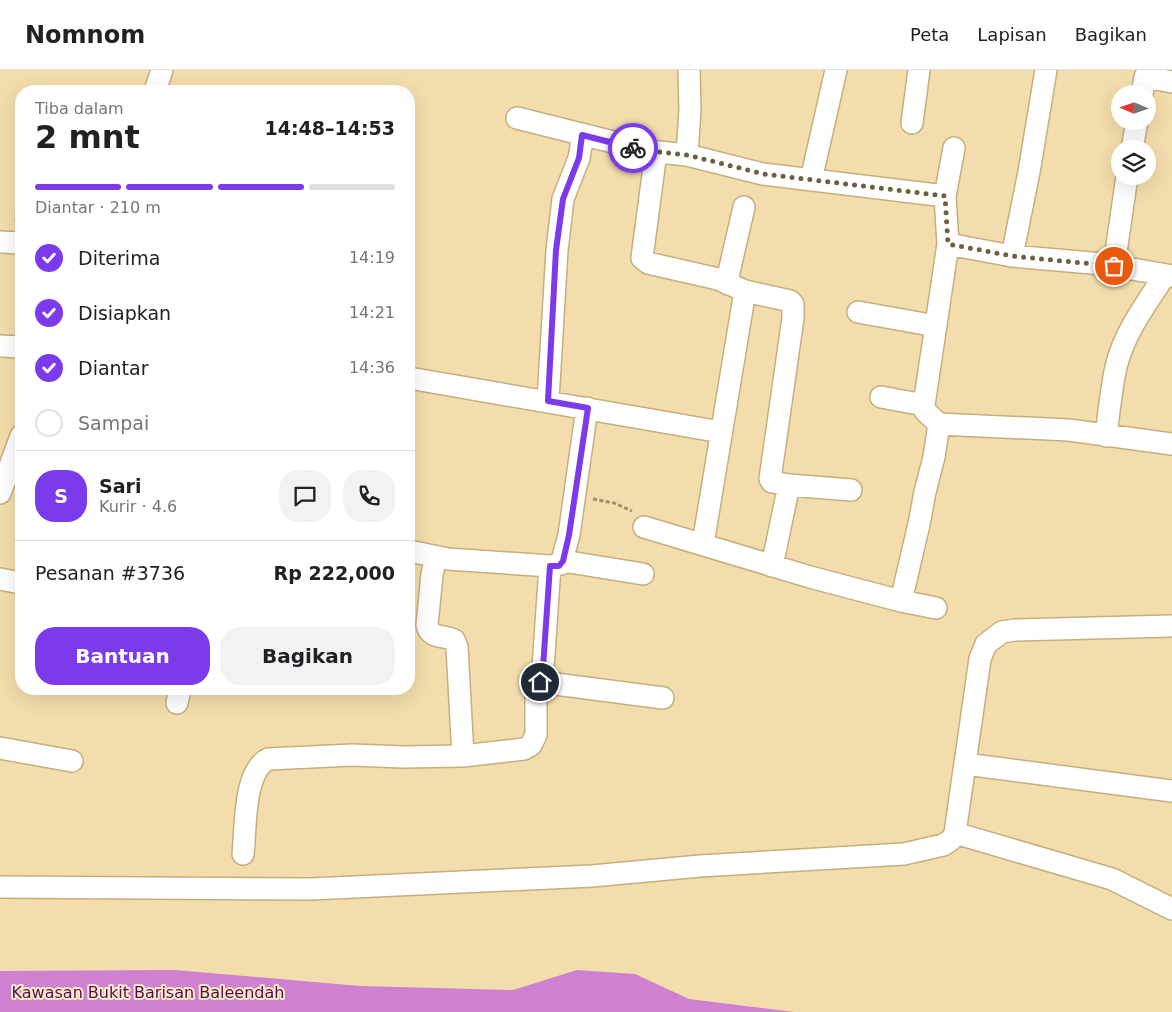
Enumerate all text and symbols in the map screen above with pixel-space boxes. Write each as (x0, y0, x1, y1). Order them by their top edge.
text: Nomnom (25, 21, 145, 49)
text: Peta (910, 24, 949, 45)
text: Lapisan (977, 24, 1047, 45)
text: Bagikan (1075, 24, 1147, 45)
north arrow (1111, 85, 1156, 130)
map controls (1111, 85, 1156, 185)
text: Tiba dalam (35, 99, 124, 118)
text: 14:48–14:53 (265, 117, 395, 139)
text: 2 mnt (35, 118, 140, 156)
courier (608, 123, 658, 173)
icon: bike (619, 134, 647, 162)
button: layers (1111, 140, 1156, 185)
text: Diantar · 210 m (35, 198, 161, 217)
icon: check (35, 244, 63, 272)
pin (1093, 245, 1135, 287)
text: Diterima (78, 247, 160, 269)
text: 14:19 (349, 248, 395, 267)
icon: bag (1100, 252, 1128, 280)
icon: check (35, 299, 63, 327)
text: Disiapkan (78, 302, 171, 324)
text: 14:21 (349, 303, 395, 322)
icon: check (35, 354, 63, 382)
text: Diantar (78, 357, 149, 379)
text: 14:36 (349, 358, 395, 377)
text: Sampai (78, 412, 149, 434)
button: chat (279, 470, 331, 522)
button: phone (343, 470, 395, 522)
text: Sari (99, 475, 141, 497)
text: S (54, 485, 68, 507)
text: Kurir · 4.6 (99, 497, 177, 516)
text: Pesanan #3736 (35, 562, 185, 584)
text: Rp 222,000 (274, 562, 395, 584)
button: Bantuan (35, 627, 210, 685)
button: Bagikan (220, 627, 395, 685)
pin (519, 661, 561, 703)
icon: home (526, 668, 554, 696)
park label: Kawasan Bukit Barisan Baleendah (12, 983, 284, 1002)

